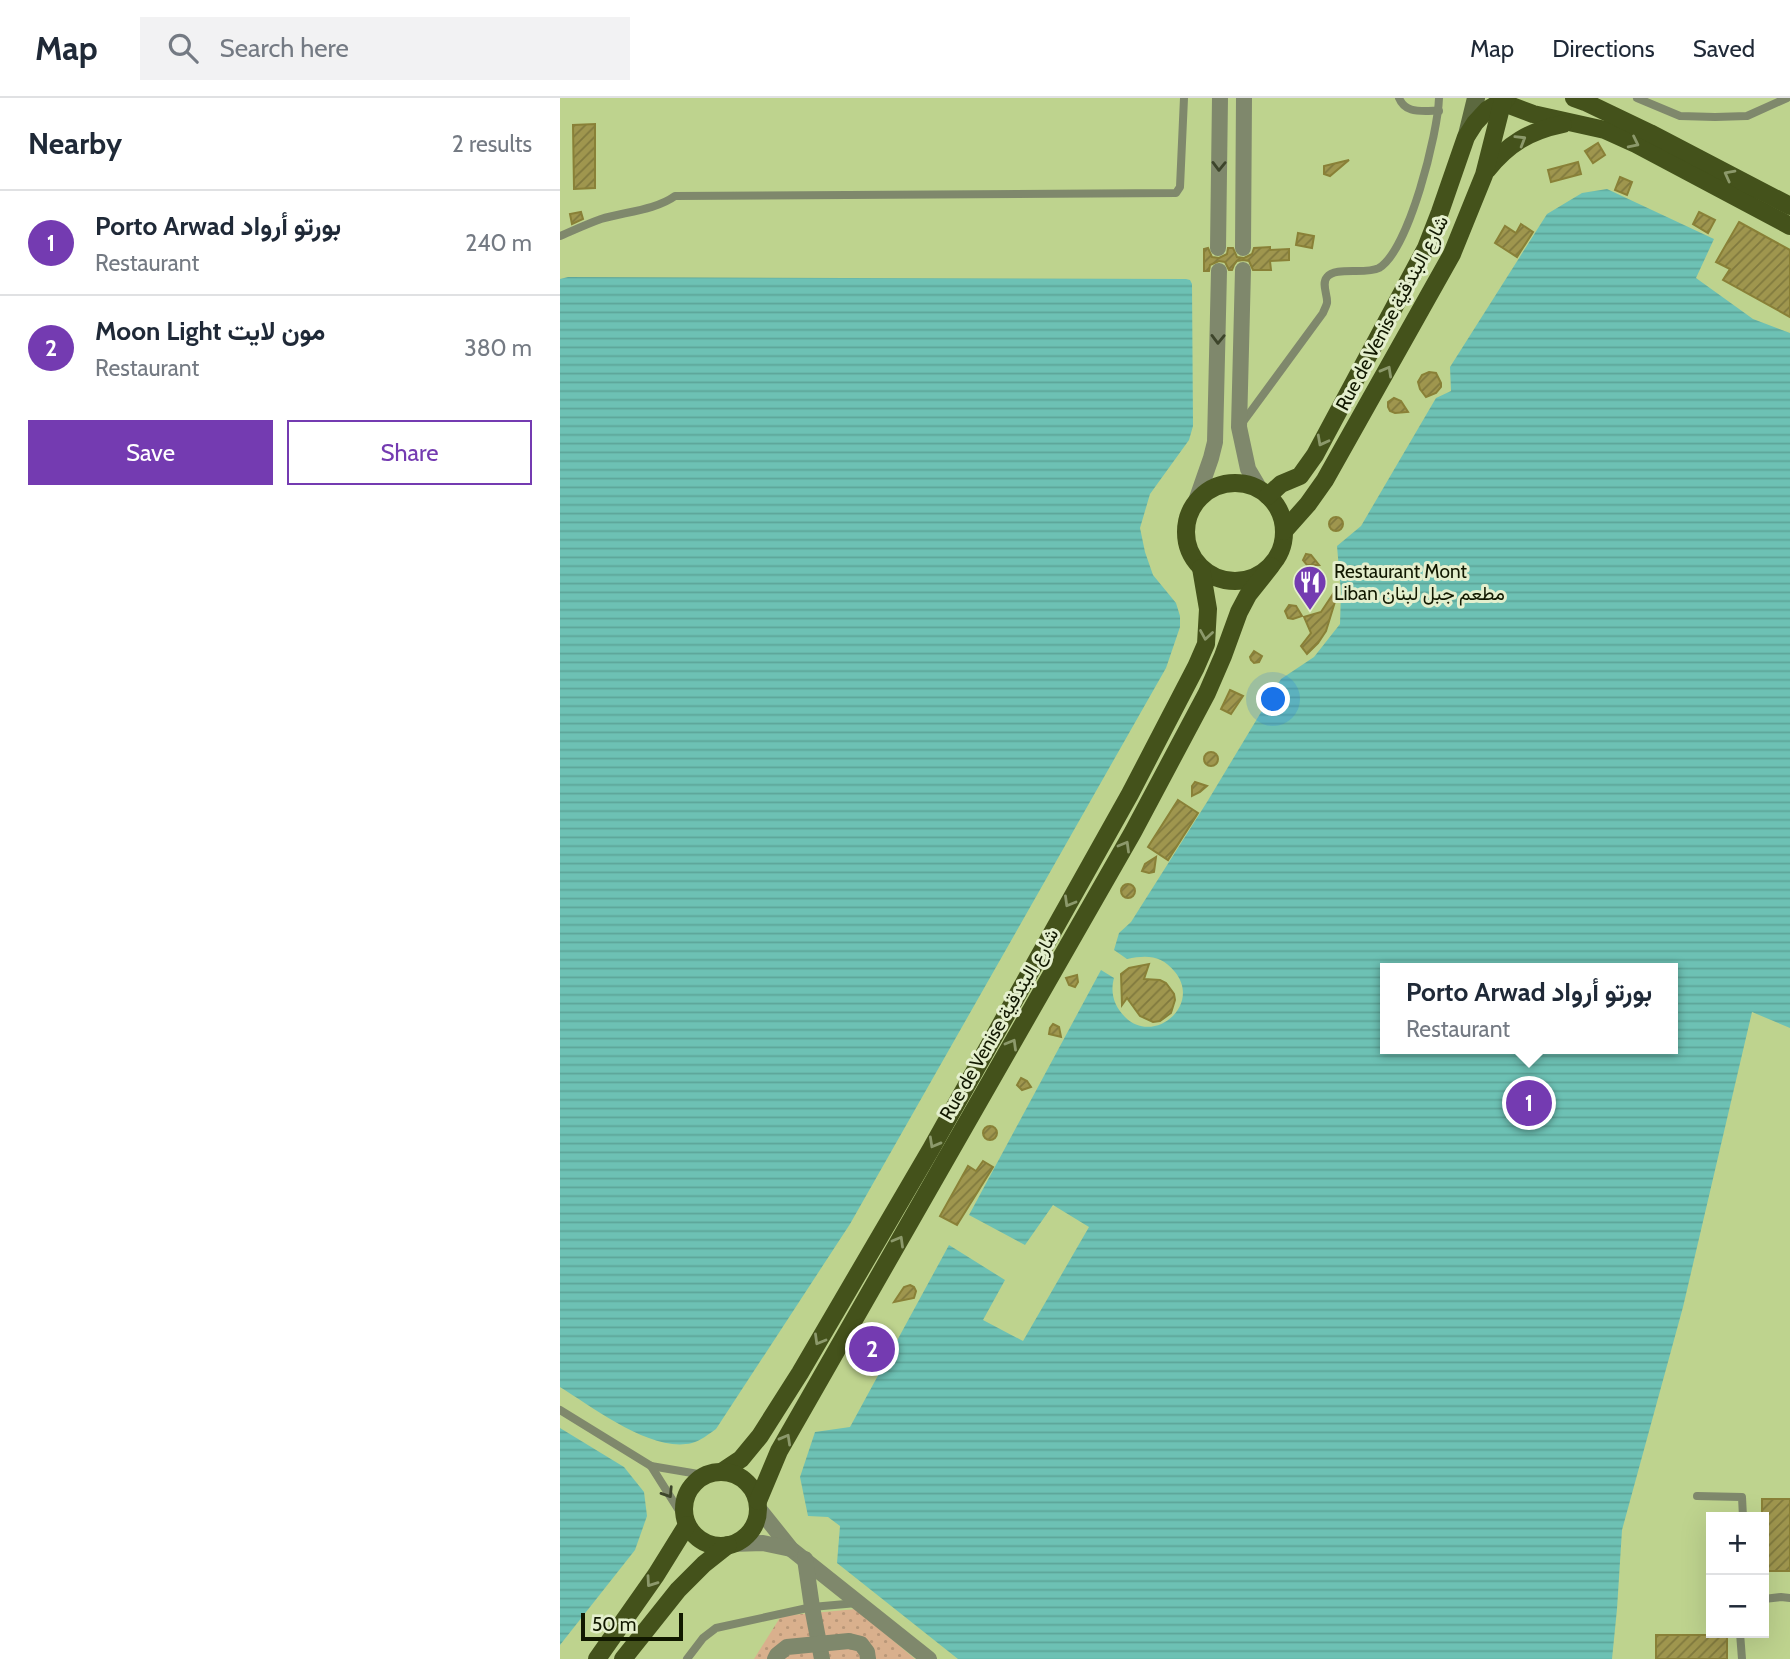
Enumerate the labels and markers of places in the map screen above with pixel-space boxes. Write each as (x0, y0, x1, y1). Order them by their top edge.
place label: Restaurant Mont Liban مطعم جبل لبنان (1334, 560, 1505, 606)
restaurant icon: Restaurant Mont Liban مطعم جبل لبنان (1291, 563, 1329, 612)
pin: 1 (1506, 1077, 1552, 1129)
pin: 2 (849, 1323, 895, 1375)

